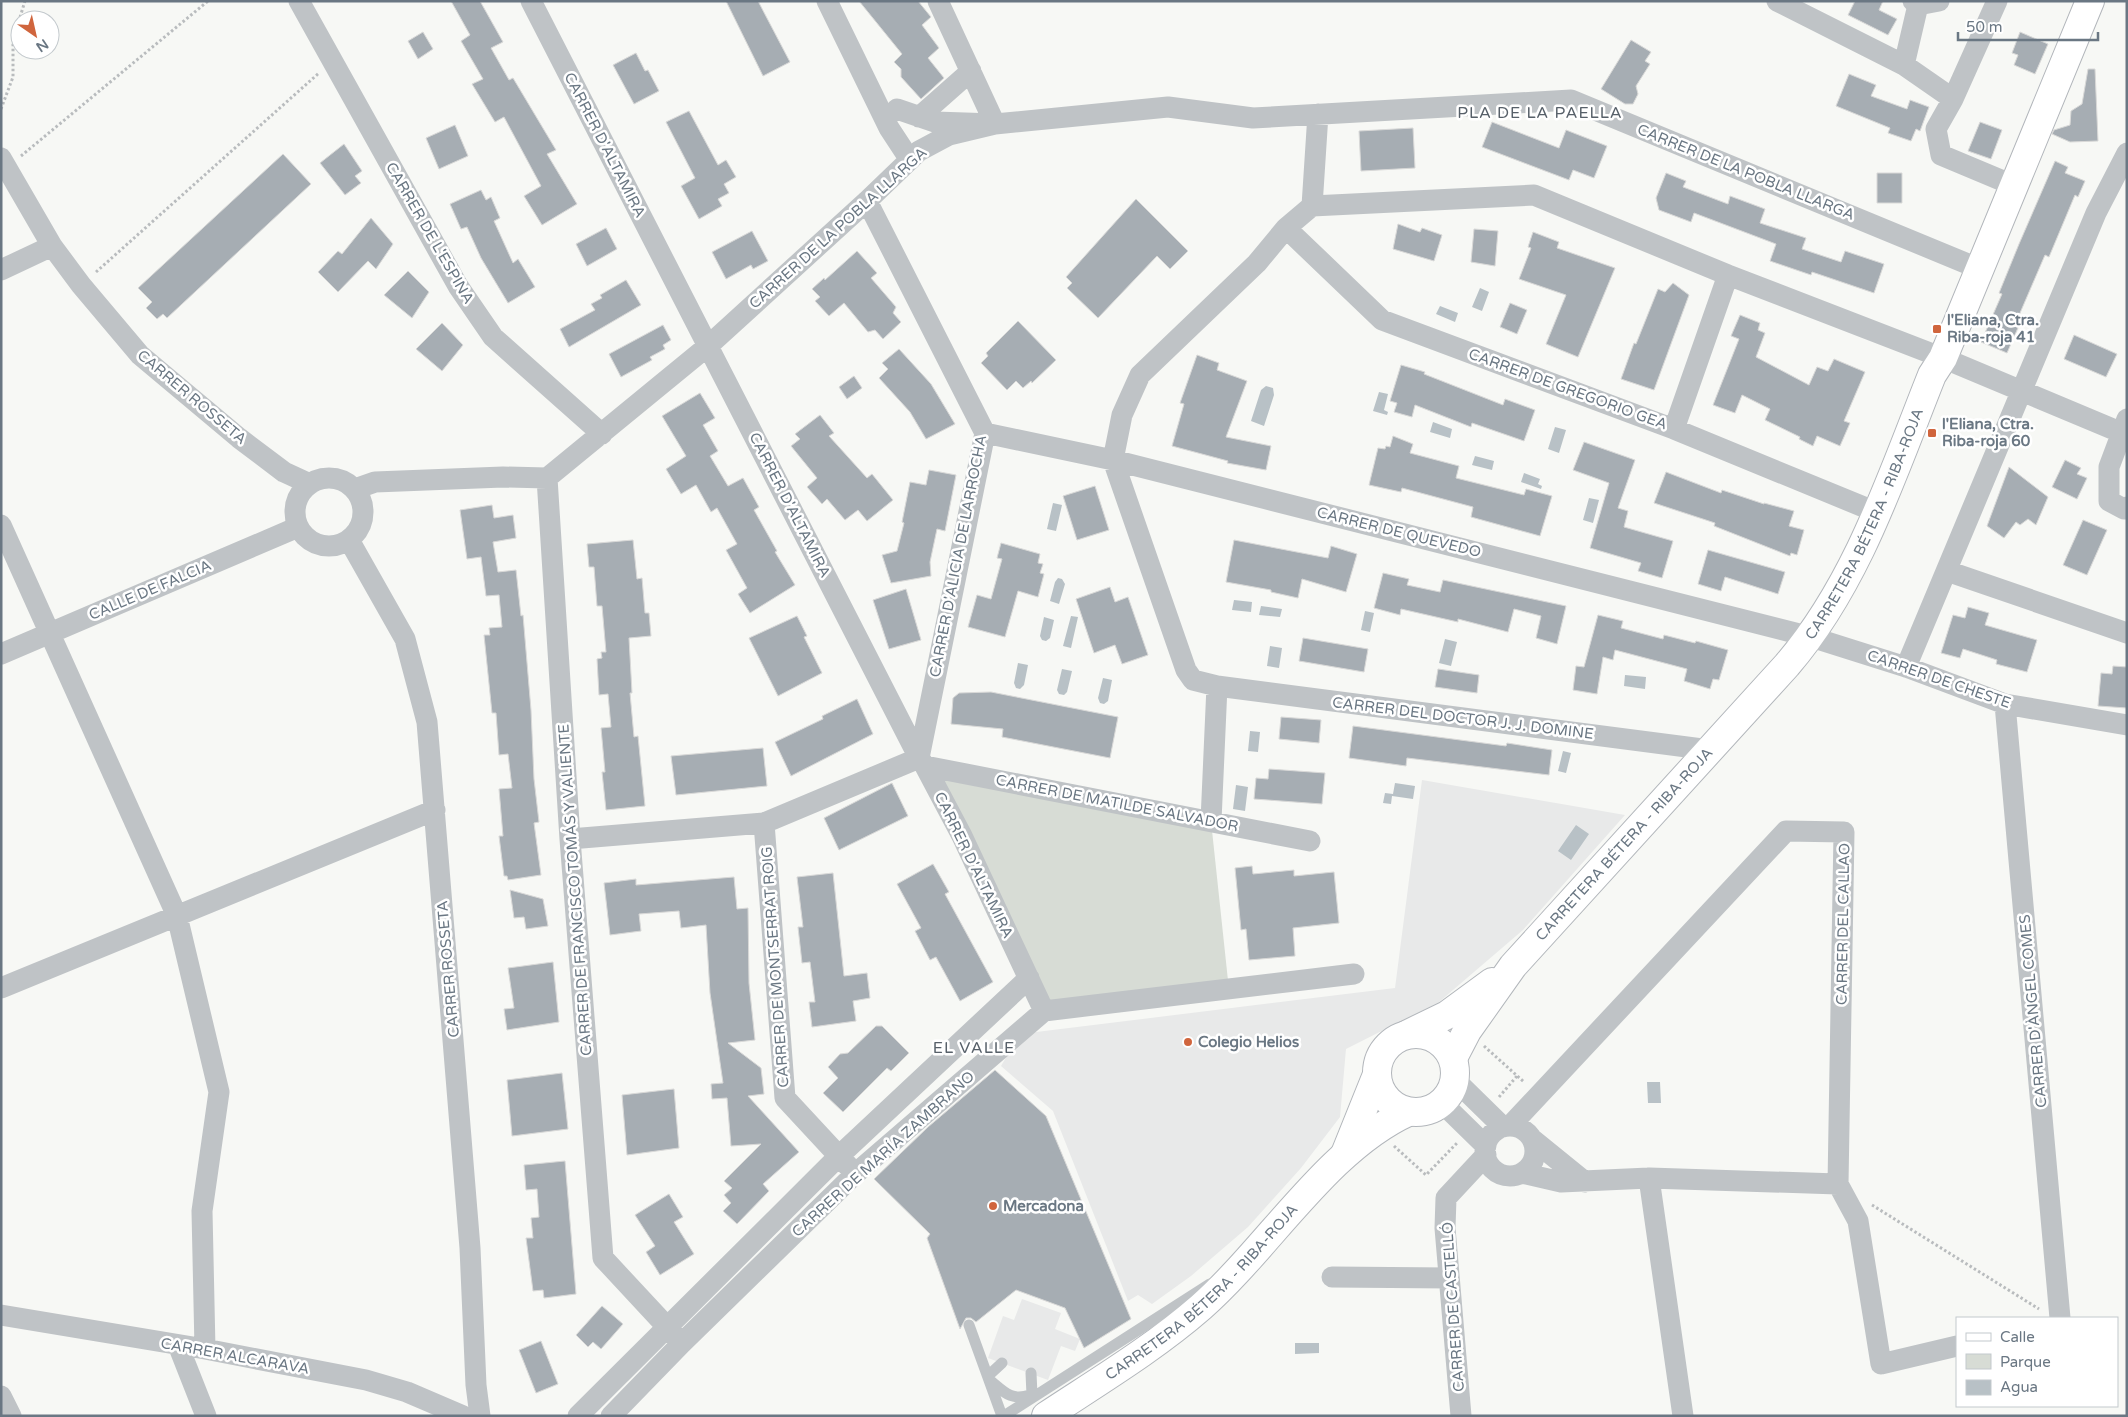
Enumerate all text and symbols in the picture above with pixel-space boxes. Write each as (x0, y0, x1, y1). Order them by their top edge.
north arrow (10, 10, 60, 60)
scale bar (1958, 10, 2098, 42)
text: 50 m (1966, 18, 2003, 36)
text: N (33, 35, 51, 56)
street label: CARRER D'ALTAMIRA (561, 69, 649, 221)
district label: PLA DE LA PAELLA (1457, 103, 1623, 123)
street label: CARRER DE LA POBLA LLARGA (1635, 120, 1857, 224)
street label: CARRER DE LA POBLA LLARGA (745, 143, 931, 313)
street label: CARRER DE L'ESPINA (382, 159, 478, 307)
place label: l'Eliana, Ctra. Riba-roja 41 (1947, 311, 2039, 347)
marker: l'Eliana, Ctra. Riba-roja 41 (1931, 323, 1943, 335)
street label: CARRER DE GREGORIO GEA (1466, 345, 1670, 433)
street label: CARRER ROSSETA (134, 346, 250, 448)
street label: CARRETERA BÉTERA - RIBA-ROJA (1801, 406, 1927, 643)
place label: l'Eliana, Ctra. Riba-roja 60 (1942, 415, 2034, 451)
marker: l'Eliana, Ctra. Riba-roja 60 (1926, 427, 1938, 439)
street label: CARRER D'ALTAMIRA (746, 429, 834, 581)
street label: CARRER D'ALICIA DE LARROCHA (926, 433, 990, 679)
street label: CARRER DE QUEVEDO (1315, 503, 1483, 561)
street label: CALLE DE FALCIA (86, 556, 214, 624)
street label: CARRER DE CHESTE (1865, 646, 2013, 712)
street label: CARRER DEL DOCTOR J. J. DOMINE (1331, 693, 1595, 743)
street label: CARRER DE FRANCISCO TOMÁS Y VALIENTE (554, 724, 596, 1056)
street label: CARRETERA BÉTERA - RIBA-ROJA (1532, 744, 1716, 944)
street label: CARRER DE MATILDE SALVADOR (994, 771, 1240, 835)
street label: CARRER D'ALTAMIRA (931, 789, 1017, 941)
street label: CARRER DEL CALLAO (1833, 843, 1853, 1005)
street label: CARRER DE MONTSERRAT ROIG (758, 846, 792, 1088)
street label: CARRER ROSSETA (433, 900, 463, 1038)
street label: CARRER D'ÀNGEL COMES (2016, 914, 2050, 1108)
place label: Colegio Helios (1198, 1033, 1299, 1052)
marker: Colegio Helios (1182, 1036, 1194, 1048)
district label: EL VALLE (933, 1038, 1015, 1058)
street label: CARRER DE MARÍA ZAMBRANO (788, 1067, 978, 1241)
place label: Mercadona (1003, 1197, 1084, 1215)
marker: Mercadona (987, 1200, 999, 1212)
street label: CARRETERA BÉTERA - RIBA-ROJA (1102, 1200, 1302, 1384)
street label: CARRER DE CASTELLÓ (1438, 1221, 1468, 1393)
legend (1956, 1317, 2118, 1407)
text: Calle (2000, 1328, 2035, 1346)
street label: CARRER ALCARAVA (159, 1334, 311, 1378)
text: Parque (2000, 1353, 2051, 1371)
text: Agua (2000, 1378, 2038, 1396)

